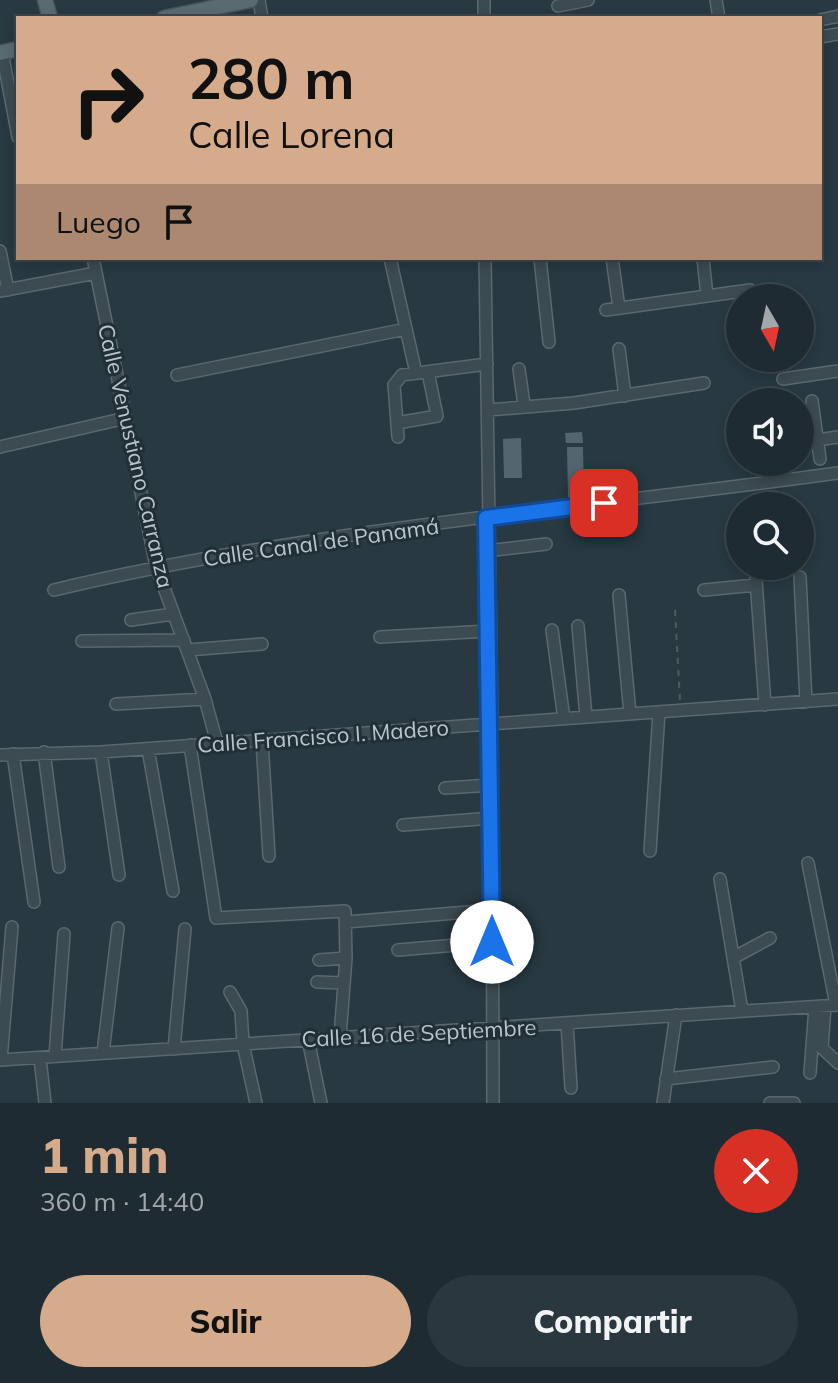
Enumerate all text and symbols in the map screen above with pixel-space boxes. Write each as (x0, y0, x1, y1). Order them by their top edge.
text: 280 m (188, 43, 355, 113)
icon: right (56, 48, 160, 152)
text: Calle Lorena (188, 112, 395, 157)
icon: arrive (157, 200, 201, 244)
text: Luego (56, 203, 141, 241)
north arrow (726, 284, 814, 372)
map controls (726, 284, 814, 580)
street label: Calle Venustiano Carranza (92, 321, 180, 591)
button: sound (726, 388, 814, 476)
pin (570, 469, 638, 537)
icon: arrive (582, 481, 626, 525)
button: search (726, 492, 814, 580)
street label: Calle Canal de Panamá (201, 512, 441, 572)
street label: Calle Francisco I. Madero (196, 713, 450, 759)
position arrow (450, 900, 534, 984)
street label: Calle 16 de Septiembre (301, 1013, 537, 1053)
text: 1 min (40, 1125, 169, 1185)
button: close (714, 1129, 798, 1213)
text: 360 m · 14:40 (40, 1185, 204, 1218)
button: Salir (40, 1275, 411, 1367)
button: Compartir (427, 1275, 798, 1367)

